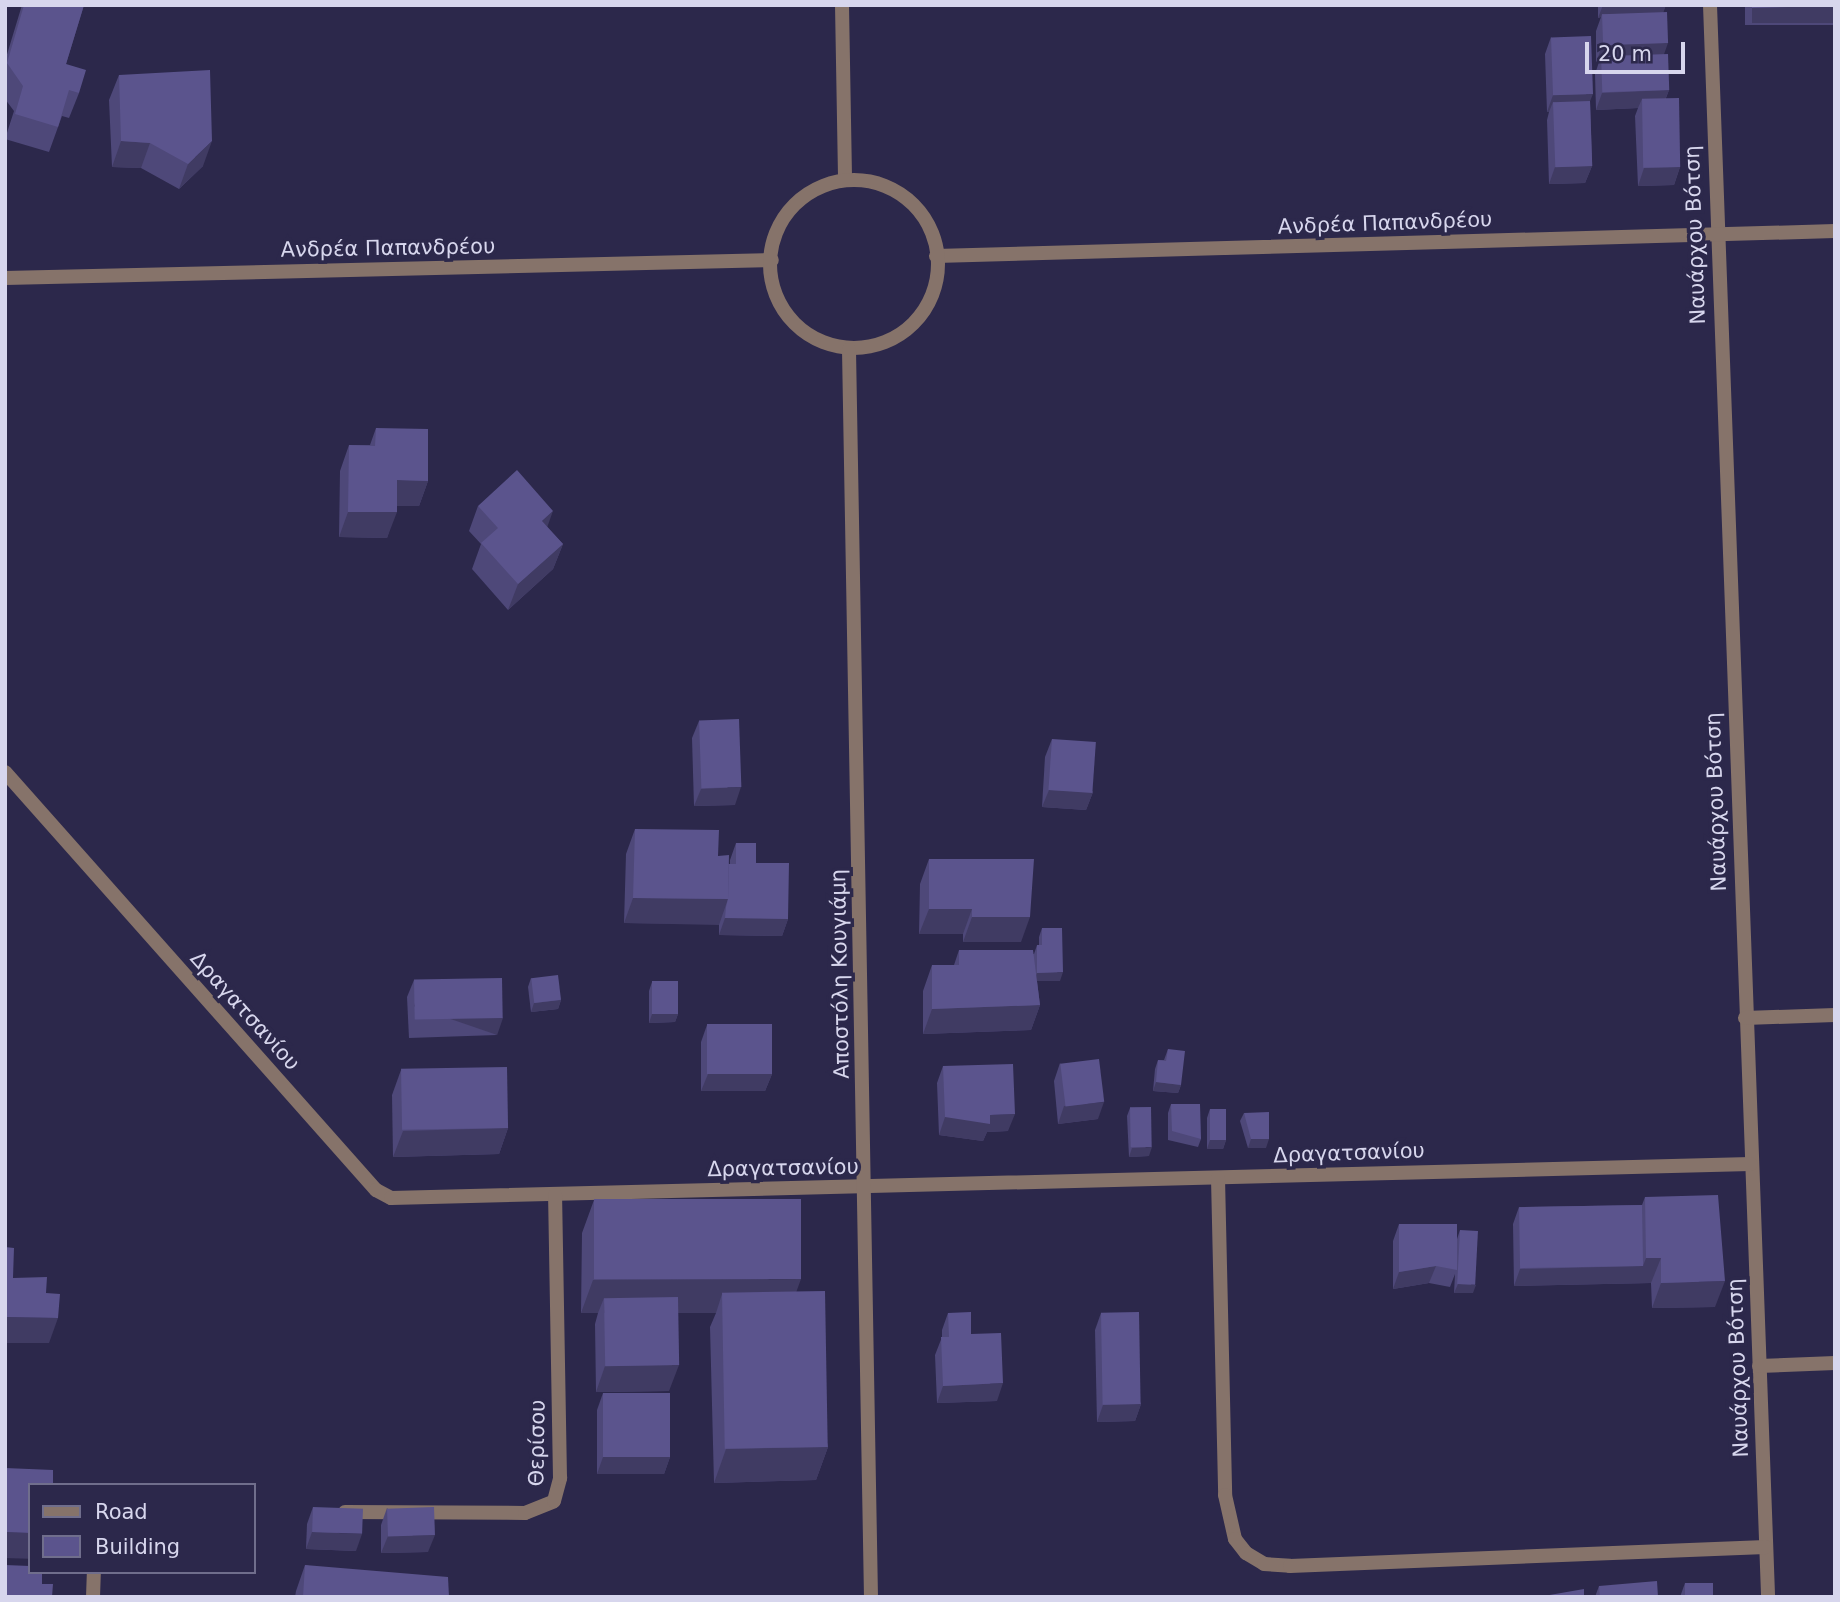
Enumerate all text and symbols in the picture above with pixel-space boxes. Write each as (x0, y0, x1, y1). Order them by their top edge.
scale bar (1588, 28, 1688, 72)
text: 20 m (1598, 42, 1652, 66)
street label: Ναυάρχου Βότση (1679, 145, 1711, 325)
street label: Ανδρέα Παπανδρέου (1277, 207, 1493, 239)
street label: Ανδρέα Παπανδρέου (281, 234, 495, 262)
street label: Ναυάρχου Βότση (1700, 712, 1732, 892)
street label: Αποστόλη Κουγιάμη (826, 869, 854, 1079)
street label: Δραγατσανίου (185, 946, 305, 1076)
street label: Δραγατσανίου (1273, 1138, 1425, 1168)
street label: Δραγατσανίου (707, 1154, 859, 1182)
street label: Ναυάρχου Βότση (1722, 1278, 1754, 1458)
street label: Θερίσου (524, 1399, 550, 1487)
legend (28, 1483, 256, 1574)
text: Road (95, 1500, 148, 1524)
text: Building (95, 1535, 180, 1559)

